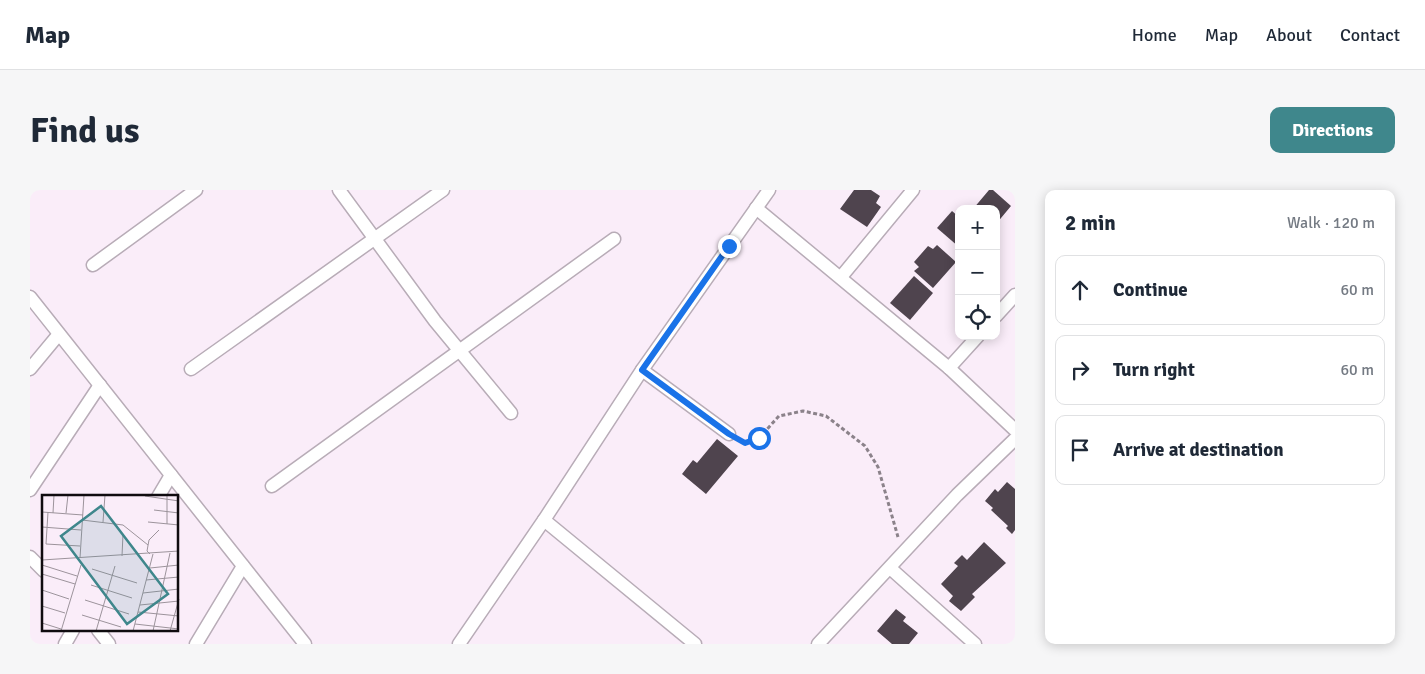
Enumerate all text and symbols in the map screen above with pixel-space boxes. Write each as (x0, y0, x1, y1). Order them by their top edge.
text: Map (25, 20, 70, 50)
text: Home (1132, 24, 1177, 46)
text: Map (1205, 24, 1238, 46)
text: About (1266, 24, 1312, 46)
text: Contact (1340, 24, 1400, 46)
button: Directions (1270, 107, 1395, 153)
text: Find us (30, 109, 140, 152)
map controls (955, 205, 1000, 340)
button: + (955, 205, 1000, 250)
text: 2 min (1065, 210, 1116, 236)
text: Walk · 120 m (1287, 213, 1375, 233)
route end (718, 235, 741, 258)
button: − (955, 250, 1000, 295)
icon: ahead (1066, 276, 1094, 304)
text: Continue (1113, 278, 1188, 302)
text: 60 m (1340, 280, 1374, 300)
button: locate (955, 295, 1000, 340)
icon: right (1066, 356, 1094, 384)
text: Turn right (1113, 358, 1195, 382)
text: 60 m (1340, 360, 1374, 380)
route start (748, 427, 771, 450)
icon: arrive (1066, 436, 1094, 464)
text: Arrive at destination (1113, 438, 1284, 462)
inset map (42, 495, 179, 632)

